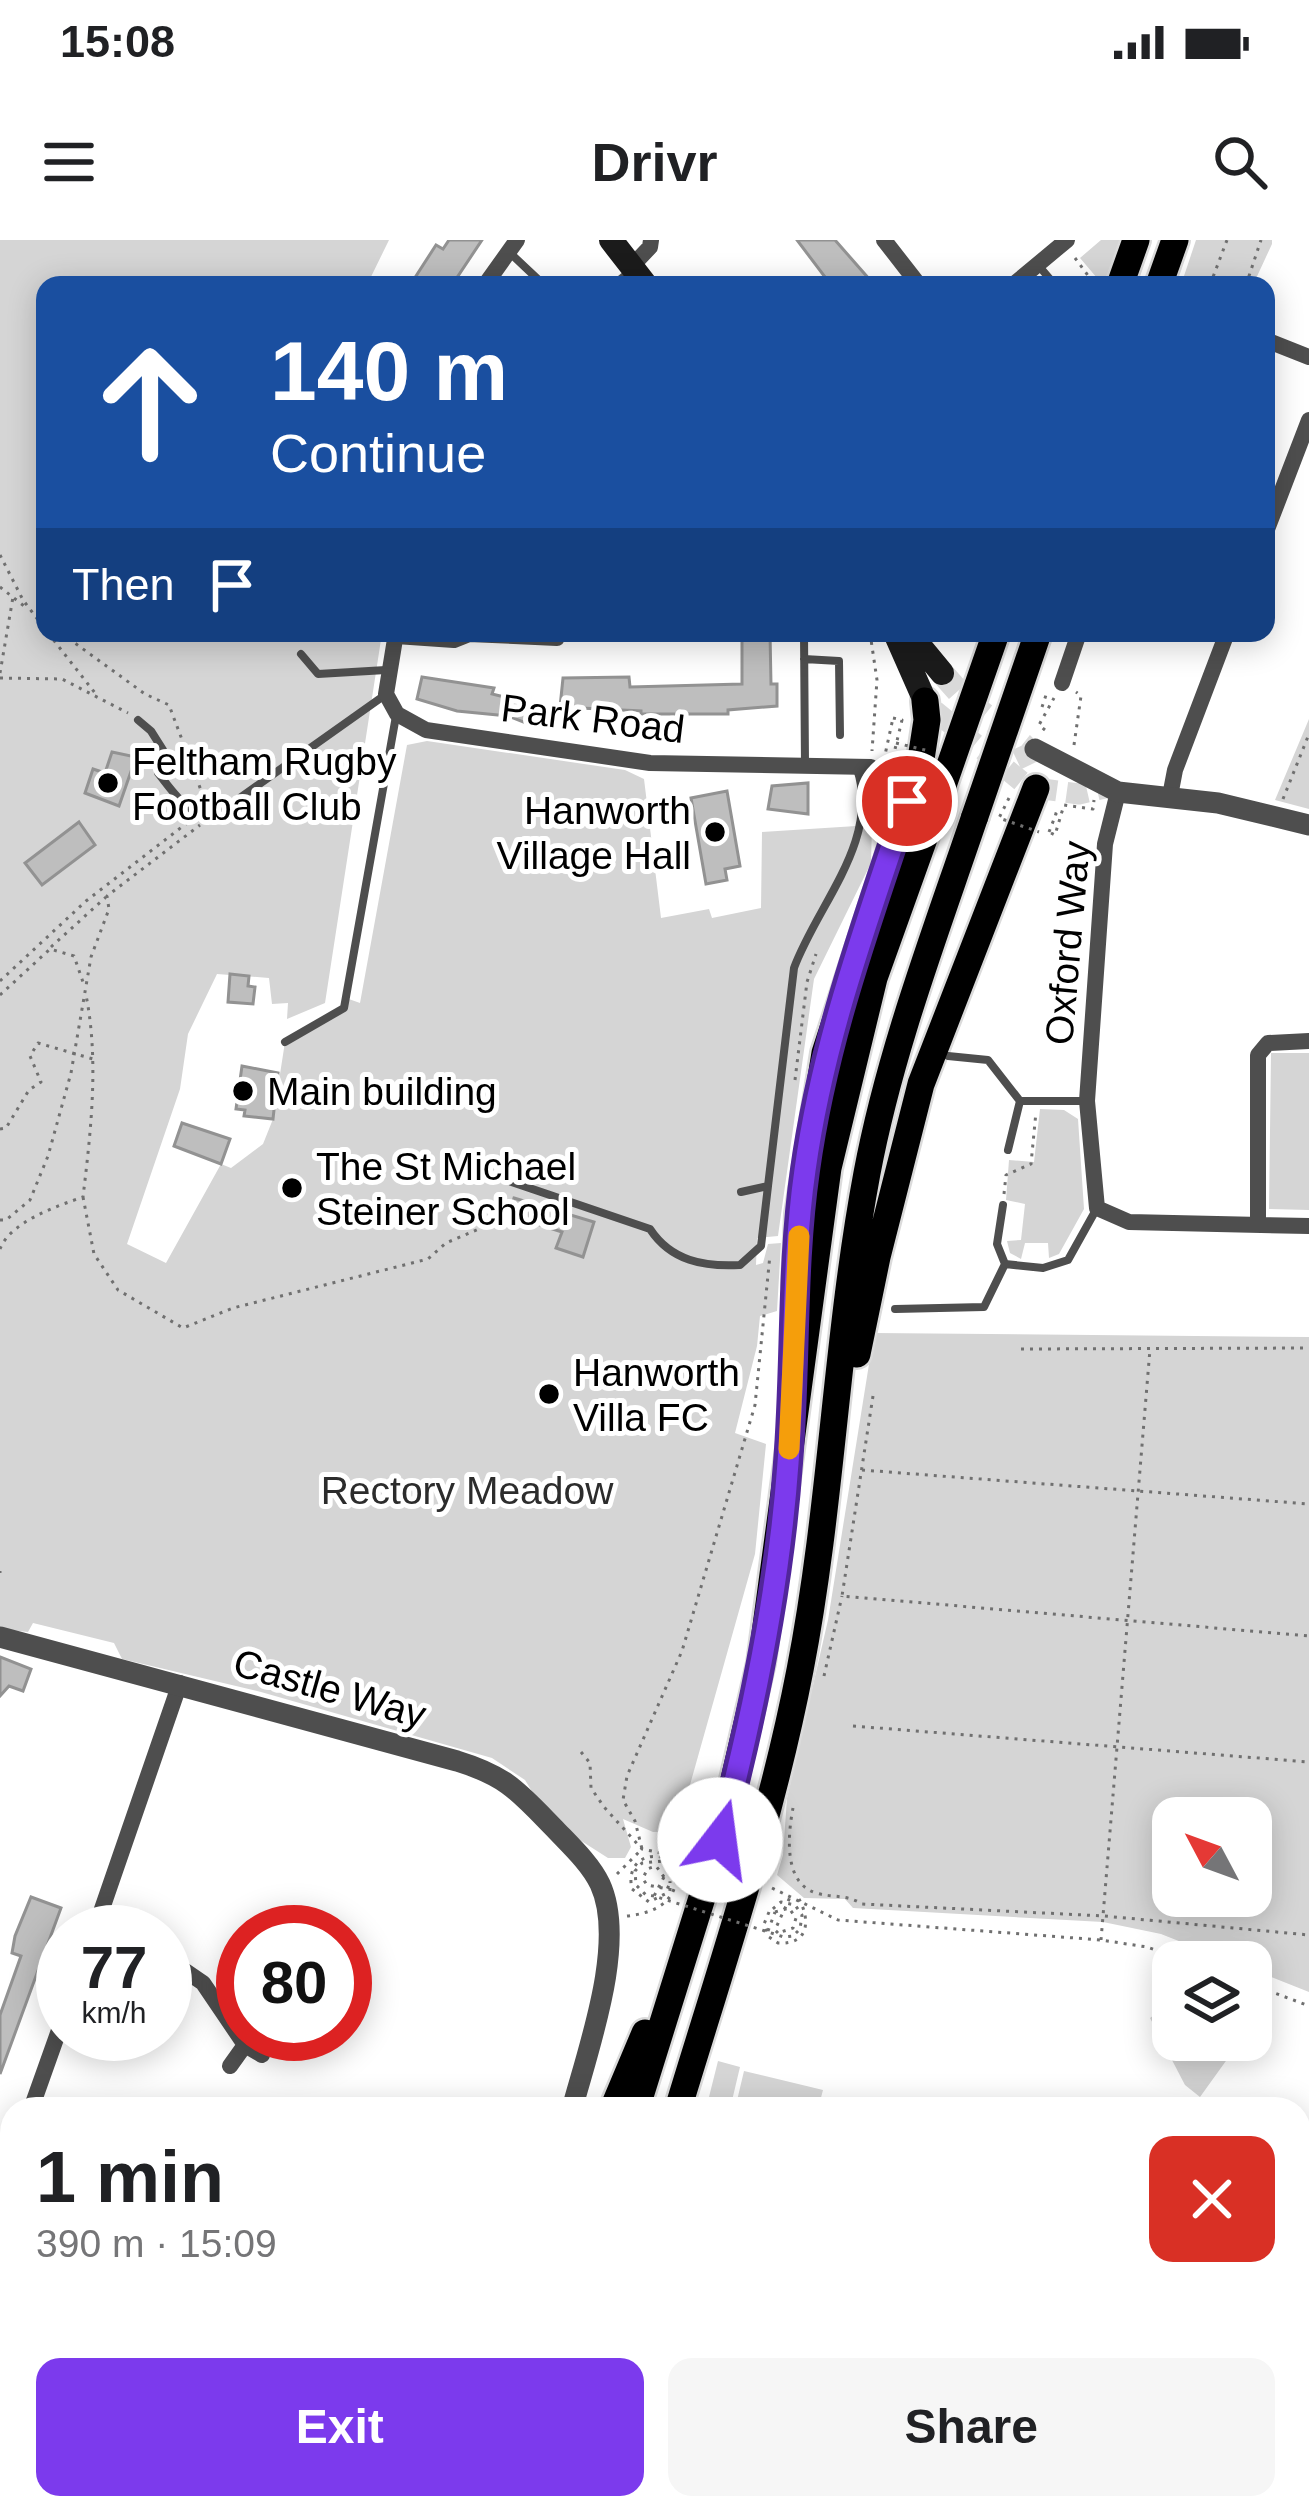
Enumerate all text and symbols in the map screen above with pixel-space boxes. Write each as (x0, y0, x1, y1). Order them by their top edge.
text: 15:08 (60, 16, 175, 67)
icon: menu (36, 129, 102, 195)
icon: search (1207, 129, 1273, 195)
text: Drivr (591, 132, 718, 192)
icon: ahead (72, 324, 228, 480)
text: 140 m (270, 324, 508, 418)
text: Continue (270, 423, 486, 483)
icon: arrive (199, 552, 265, 618)
text: Then (72, 559, 175, 610)
street label: Park Road (499, 686, 687, 751)
place label: Feltham Rugby Football Club (132, 740, 397, 828)
pin (856, 750, 958, 852)
icon: arrive (874, 768, 940, 834)
marker: Feltham Rugby Football Club (95, 770, 121, 796)
place label: Hanworth Village Hall (497, 789, 691, 877)
marker: Hanworth Village Hall (702, 819, 728, 845)
street label: Oxford Way (1037, 839, 1098, 1047)
place label: Main building (267, 1070, 497, 1113)
marker: Main building (230, 1078, 256, 1104)
place label: The St Michael Steiner School (316, 1145, 576, 1233)
marker: The St Michael Steiner School (279, 1175, 305, 1201)
place label: Hanworth Villa FC (573, 1351, 740, 1439)
marker: Hanworth Villa FC (536, 1381, 562, 1407)
park label: Rectory Meadow (321, 1469, 614, 1512)
street label: Castle Way (229, 1641, 431, 1737)
position arrow (657, 1777, 783, 1903)
north arrow (1152, 1797, 1272, 1917)
map controls (1152, 1797, 1272, 2061)
speed limit sign: 80 (216, 1905, 372, 2061)
text: 77 (81, 1934, 147, 2001)
button: layers (1152, 1941, 1272, 2061)
text: km/h (81, 1996, 147, 2029)
button: close (1149, 2136, 1275, 2262)
text: 1 min (36, 2137, 224, 2217)
text: 390 m · 15:09 (36, 2222, 277, 2265)
button: Exit (36, 2358, 644, 2496)
button: Share (668, 2358, 1275, 2496)

